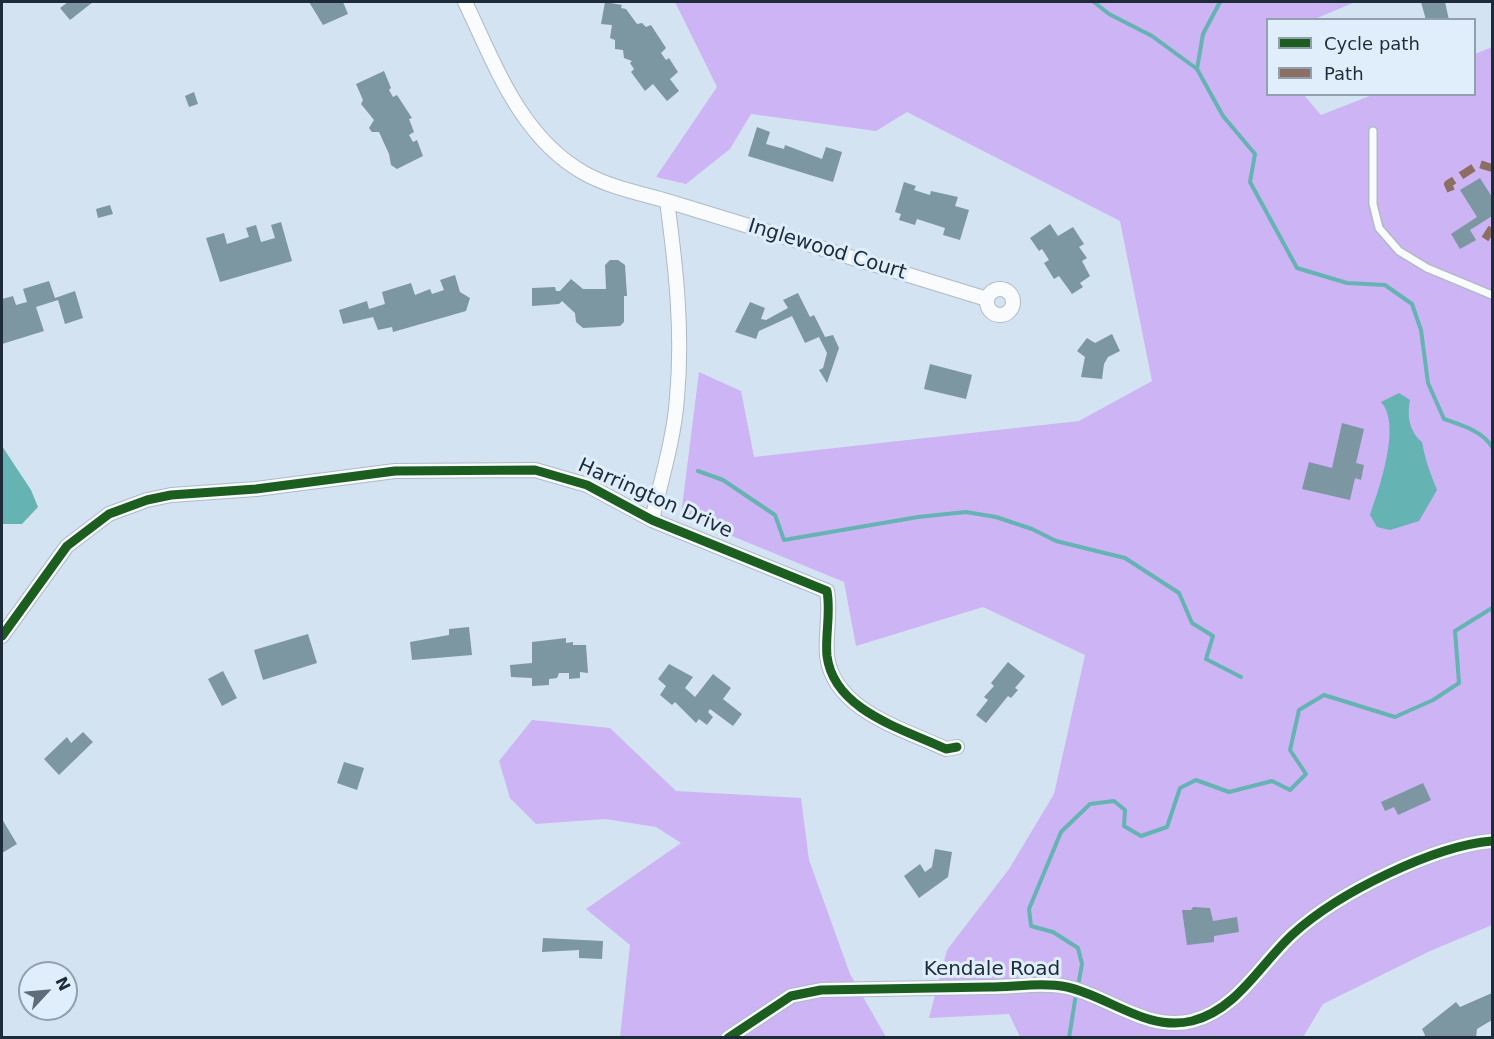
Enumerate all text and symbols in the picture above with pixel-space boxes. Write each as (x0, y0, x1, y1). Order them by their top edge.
legend (1266, 18, 1476, 96)
text: Cycle path (1324, 33, 1420, 54)
text: Path (1324, 63, 1364, 84)
street label: Inglewood Court (745, 215, 909, 285)
street label: Harrington Drive (574, 454, 736, 544)
street label: Kendale Road (924, 958, 1060, 982)
north arrow (18, 961, 78, 1021)
text: N (51, 974, 74, 994)

